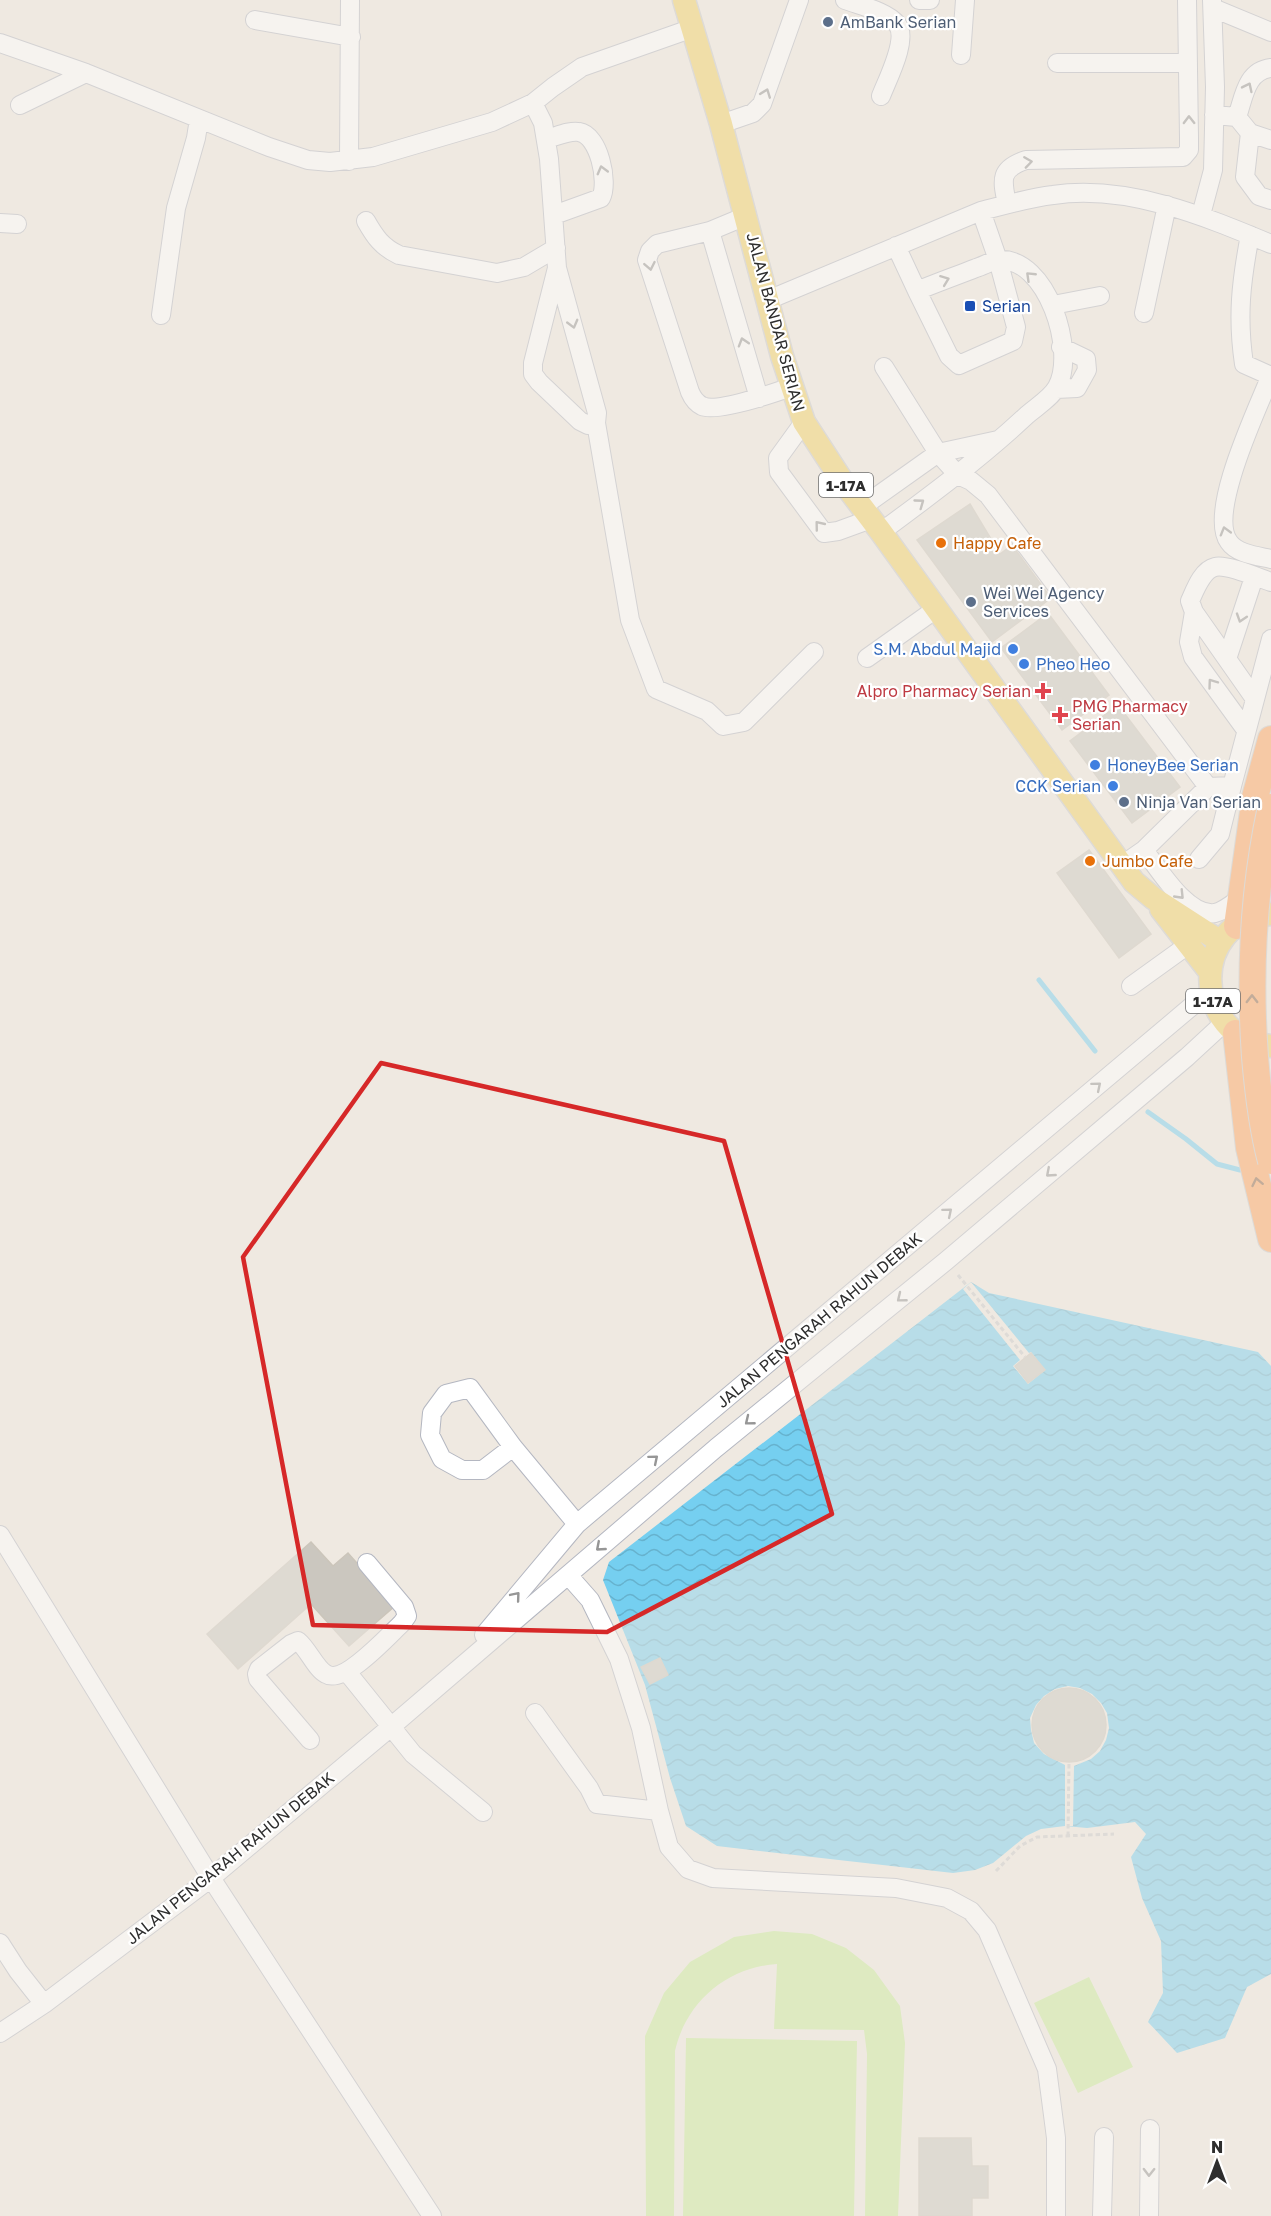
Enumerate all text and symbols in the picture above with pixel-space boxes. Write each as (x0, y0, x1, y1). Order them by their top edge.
place label: AmBank Serian (840, 12, 956, 32)
marker: AmBank Serian (821, 15, 835, 29)
one-way arrow (1241, 82, 1253, 93)
one-way arrow (759, 88, 772, 99)
one-way arrow (1183, 115, 1195, 124)
one-way arrow (1023, 156, 1032, 168)
one-way arrow (597, 165, 610, 175)
street label: JALAN BANDAR SERIAN (743, 230, 809, 414)
one-way arrow (643, 261, 656, 271)
one-way arrow (1027, 272, 1037, 283)
one-way arrow (939, 275, 950, 287)
place label: Serian (982, 296, 1031, 316)
marker: Serian (963, 299, 977, 313)
one-way arrow (566, 318, 578, 329)
one-way arrow (737, 337, 750, 347)
road number: 1-17A (819, 473, 873, 497)
one-way arrow (913, 500, 924, 511)
one-way arrow (815, 521, 826, 532)
one-way arrow (1220, 526, 1232, 537)
place label: Happy Cafe (953, 533, 1041, 553)
marker: Happy Cafe (934, 536, 948, 550)
place label: Wei Wei Agency Services (983, 583, 1104, 621)
marker: Wei Wei Agency Services (964, 595, 978, 609)
one-way arrow (1235, 612, 1248, 623)
place label: S.M. Abdul Majid (873, 639, 1001, 659)
marker: S.M. Abdul Majid (1006, 642, 1020, 656)
place label: Pheo Heo (1036, 654, 1110, 674)
marker: Pheo Heo (1017, 657, 1031, 671)
one-way arrow (1208, 678, 1219, 689)
place label: Alpro Pharmacy Serian (857, 681, 1031, 701)
marker: Alpro Pharmacy Serian (1036, 684, 1050, 698)
place label: PMG Pharmacy Serian (1072, 696, 1188, 734)
marker: PMG Pharmacy Serian (1053, 708, 1067, 722)
place label: HoneyBee Serian (1107, 755, 1239, 775)
marker: HoneyBee Serian (1088, 758, 1102, 772)
place label: CCK Serian (1015, 776, 1101, 796)
marker: CCK Serian (1106, 779, 1120, 793)
place label: Ninja Van Serian (1136, 792, 1261, 812)
marker: Ninja Van Serian (1117, 795, 1131, 809)
place label: Jumbo Cafe (1102, 851, 1193, 871)
marker: Jumbo Cafe (1083, 854, 1097, 868)
one-way arrow (1173, 888, 1184, 899)
road number: 1-17A (1186, 989, 1240, 1013)
one-way arrow (1246, 995, 1258, 1004)
one-way arrow (1090, 1082, 1101, 1093)
one-way arrow (1046, 1165, 1057, 1176)
one-way arrow (1251, 1177, 1264, 1187)
one-way arrow (941, 1208, 952, 1219)
street label: JALAN PENGARAH RAHUN DEBAK (712, 1228, 926, 1412)
one-way arrow (897, 1291, 908, 1302)
one-way arrow (745, 1414, 756, 1425)
one-way arrow (647, 1455, 658, 1466)
one-way arrow (596, 1540, 607, 1551)
one-way arrow (509, 1592, 520, 1603)
street label: JALAN PENGARAH RAHUN DEBAK (122, 1768, 338, 1948)
north arrow (1187, 2132, 1247, 2192)
text: N (1211, 2137, 1223, 2157)
one-way arrow (1143, 2168, 1155, 2177)

